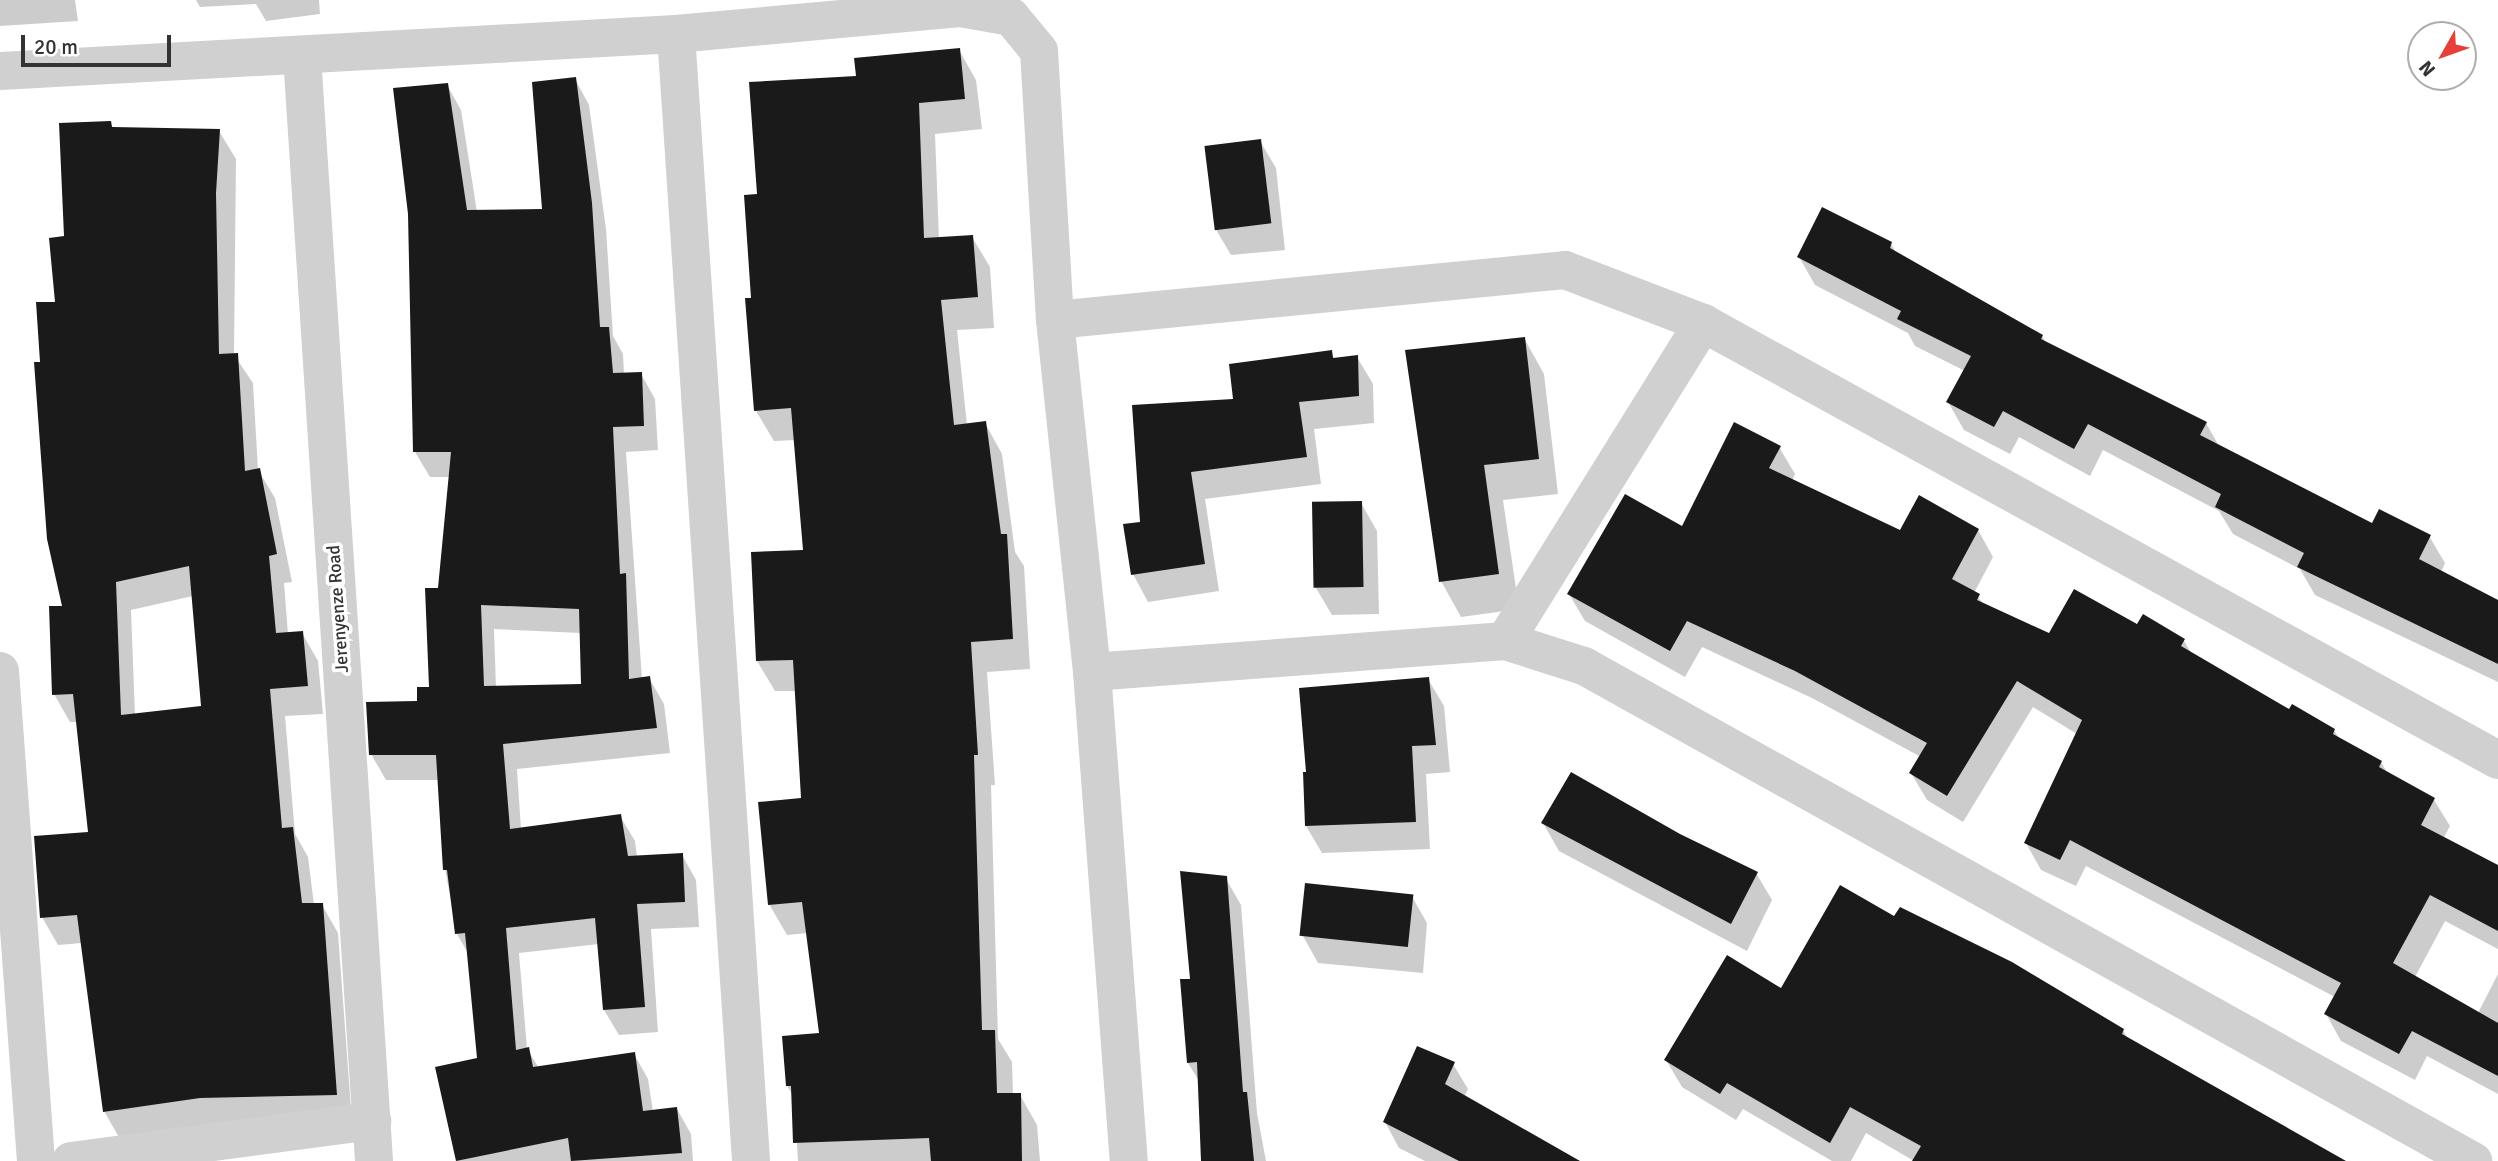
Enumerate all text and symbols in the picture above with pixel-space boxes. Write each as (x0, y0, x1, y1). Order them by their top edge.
scale bar (24, 21, 175, 65)
north arrow (2407, 21, 2477, 91)
text: 20 m (34, 34, 78, 60)
text: N (2414, 55, 2441, 81)
street label: Jerenyenze Road (323, 544, 353, 674)

